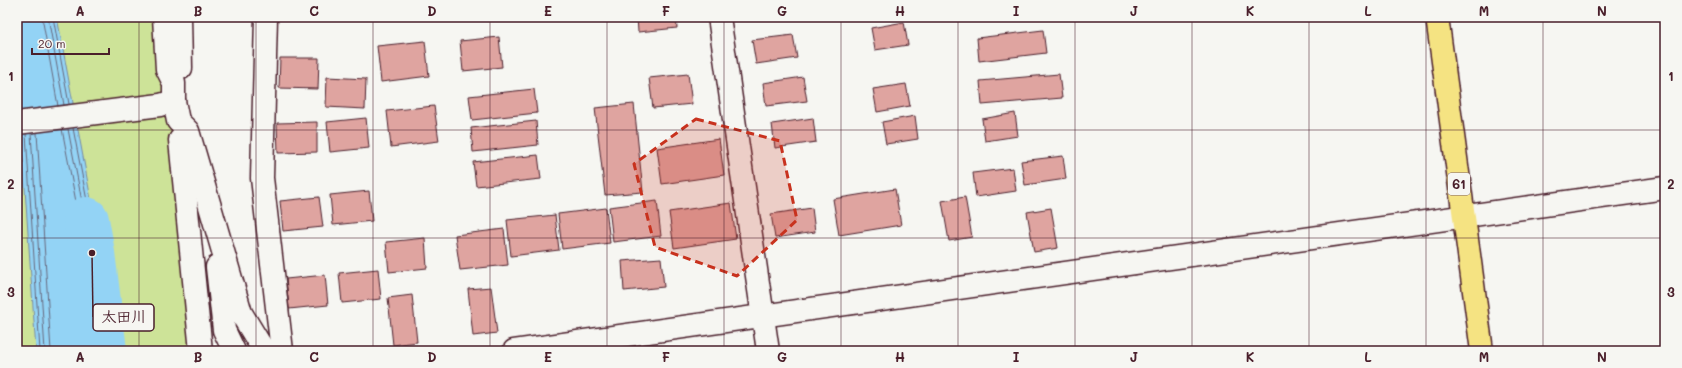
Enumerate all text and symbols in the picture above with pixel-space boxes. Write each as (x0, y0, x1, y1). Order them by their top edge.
text: A (75, 2, 85, 19)
text: B (194, 2, 203, 19)
text: C (309, 2, 319, 19)
text: D (427, 2, 437, 19)
text: E (544, 2, 552, 19)
text: F (662, 2, 670, 19)
text: G (777, 2, 787, 19)
text: H (895, 2, 905, 19)
text: I (1013, 2, 1020, 19)
text: J (1130, 2, 1138, 19)
text: K (1246, 2, 1255, 19)
text: L (1364, 2, 1372, 19)
text: M (1479, 2, 1489, 19)
text: N (1597, 2, 1607, 19)
scale bar (32, 30, 109, 56)
text: 20 m (38, 35, 66, 51)
text: 1 (8, 67, 14, 84)
text: 1 (1668, 67, 1674, 84)
road number: 61 (1448, 173, 1470, 195)
text: 2 (7, 175, 15, 192)
text: 2 (1667, 175, 1675, 192)
text: 3 (7, 283, 15, 300)
text: 3 (1667, 283, 1675, 300)
callout: 太田川 (93, 304, 154, 331)
text: 太田川 (101, 306, 147, 326)
text: A (75, 348, 85, 365)
text: B (194, 348, 203, 365)
text: C (309, 348, 319, 365)
text: D (427, 348, 437, 365)
text: E (544, 348, 552, 365)
text: F (662, 348, 670, 365)
text: G (777, 348, 787, 365)
text: H (895, 348, 905, 365)
text: I (1013, 348, 1020, 365)
text: J (1130, 348, 1138, 365)
text: K (1246, 348, 1255, 365)
text: L (1364, 348, 1372, 365)
text: M (1479, 348, 1489, 365)
text: N (1597, 348, 1607, 365)

